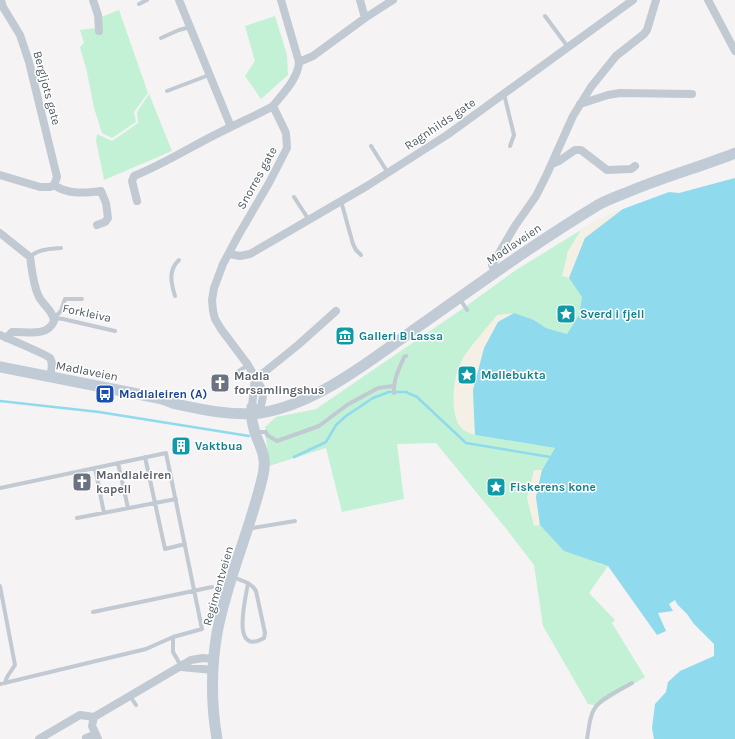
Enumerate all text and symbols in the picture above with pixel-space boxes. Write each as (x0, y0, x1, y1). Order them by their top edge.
street label: Bergljots gate (30, 50, 64, 126)
street label: Ragnhilds gate (402, 95, 478, 153)
street label: Snorres gate (234, 144, 280, 212)
street label: Madlaveien (484, 221, 544, 267)
street label: Forkleiva (61, 301, 113, 325)
place icon: Sverd i fjell (555, 303, 577, 325)
place label: Sverd i fjell (580, 307, 644, 321)
museum icon: Galleri B Lassa (334, 325, 356, 347)
place label: Galleri B Lassa (359, 329, 443, 343)
street label: Madlaveien (55, 358, 119, 384)
place icon: Møllebukta (456, 364, 478, 386)
place label: Møllebukta (481, 368, 546, 382)
place label: Madla forsamlingshus (234, 369, 324, 397)
church icon: Madla forsamlingshus (209, 372, 231, 394)
bus stop icon: Madlaleiren (A) (94, 383, 116, 405)
place label: Madlaleiren (A) (119, 387, 207, 401)
building icon: Vaktbua (170, 435, 192, 457)
place label: Vaktbua (195, 439, 243, 453)
place label: Mandlaleiren kapell (96, 468, 172, 496)
church icon: Mandlaleiren kapell (71, 471, 93, 493)
place icon: Fiskerens kone (485, 476, 507, 498)
place label: Fiskerens kone (510, 480, 596, 494)
street label: Regimentveien (200, 545, 236, 627)

